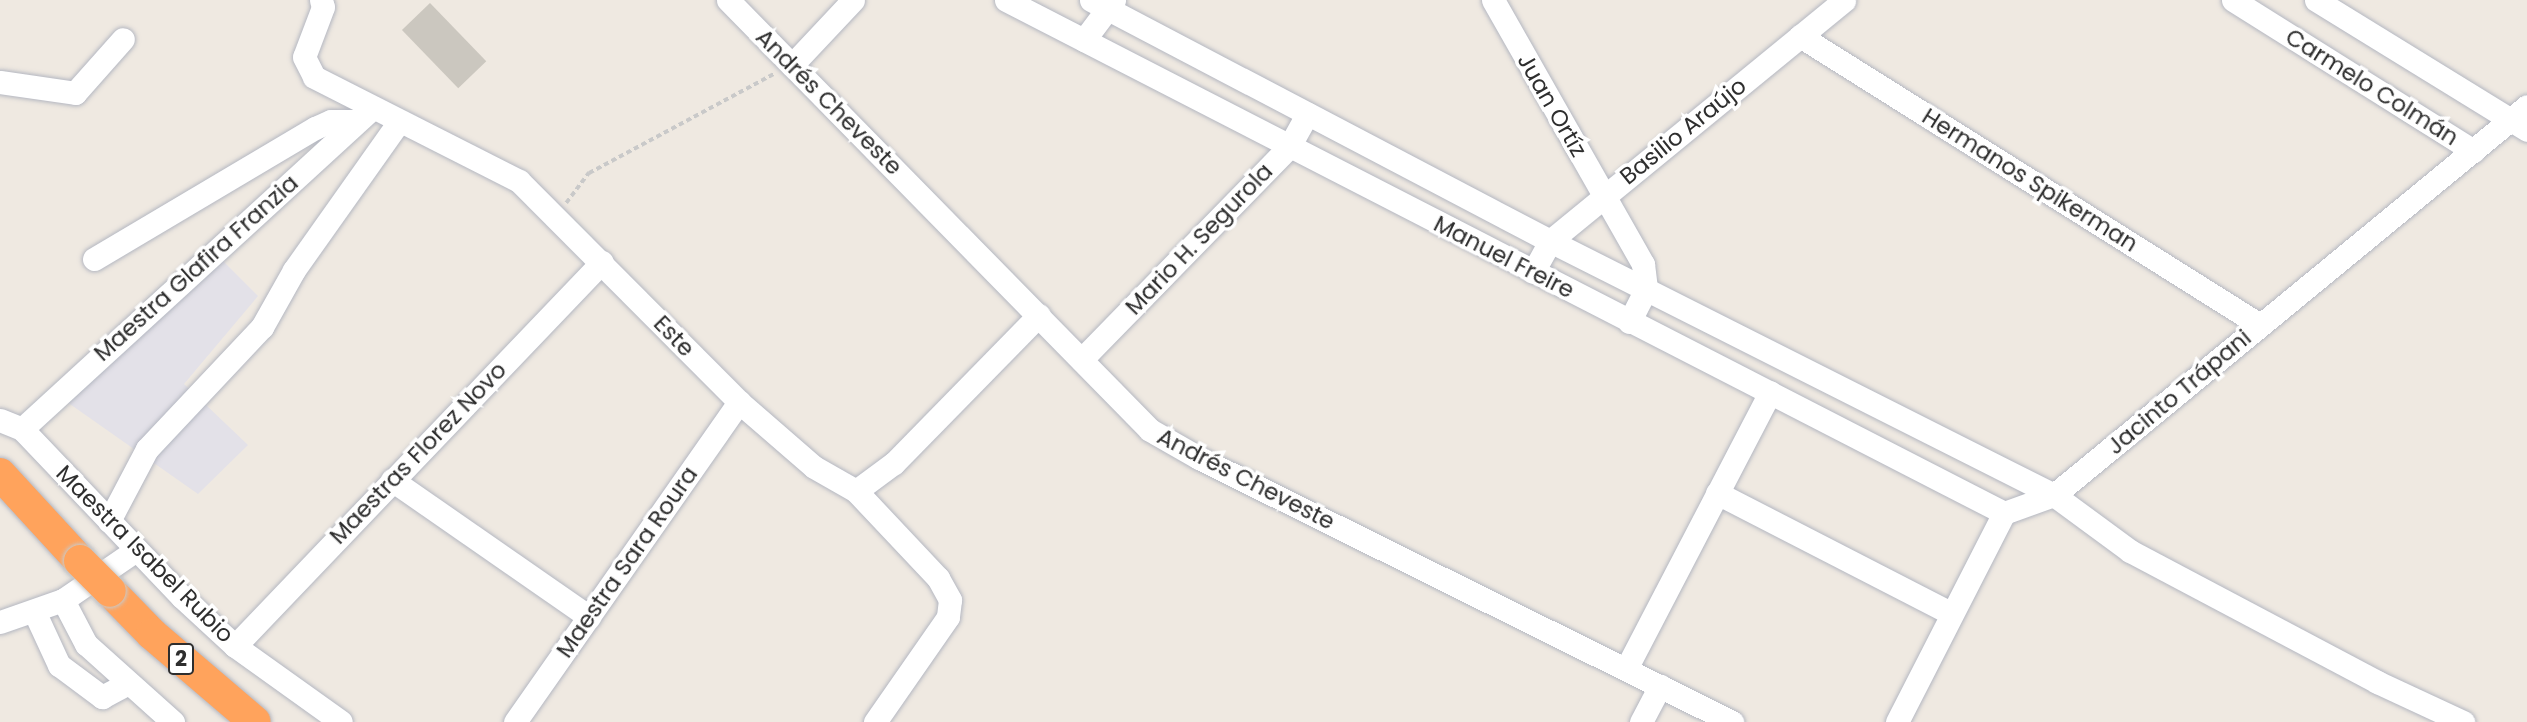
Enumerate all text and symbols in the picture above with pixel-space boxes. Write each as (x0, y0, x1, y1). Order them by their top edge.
street label: Andrés Cheveste (750, 23, 908, 181)
street label: Carmelo Colmán (2281, 23, 2463, 151)
street label: Juan Ortíz (1511, 49, 1593, 161)
street label: Basilio Araújo (1614, 72, 1752, 190)
street label: Hermanos Spikerman (1917, 102, 2143, 258)
street label: Mario H. Segurola (1120, 158, 1278, 320)
street label: Maestra Glafira Franzia (88, 169, 304, 367)
street label: Manuel Freire (1429, 210, 1579, 304)
street label: Este (648, 310, 700, 362)
street label: Jacinto Trápani (2101, 324, 2257, 460)
street label: Maestras Florez Novo (324, 356, 512, 550)
street label: Andrés Cheveste (1153, 422, 1339, 536)
street label: Maestra Isabel Rubio (50, 459, 240, 649)
street label: Maestra Sara Roura (551, 461, 703, 663)
road number: 2 (167, 642, 195, 676)

